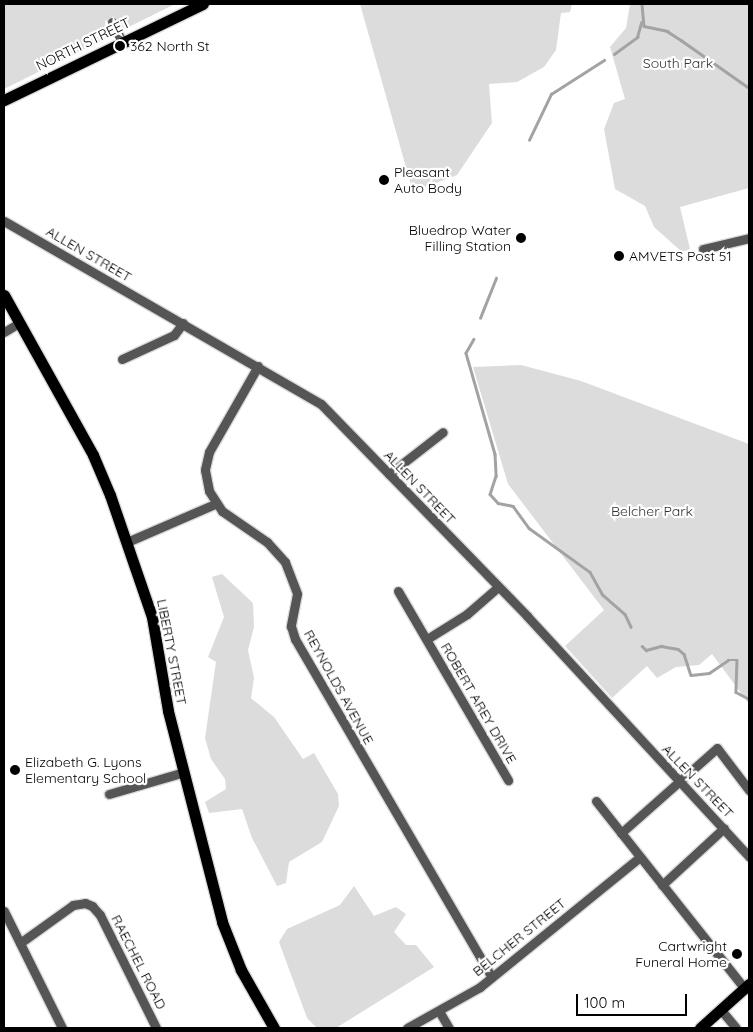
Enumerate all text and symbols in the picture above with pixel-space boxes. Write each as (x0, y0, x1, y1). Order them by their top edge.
street label: NORTH STREET (33, 14, 133, 74)
place label: 362 North St (130, 38, 210, 54)
marker: 362 North St (114, 40, 126, 52)
park label: South Park (643, 55, 713, 71)
place label: Pleasant Auto Body (394, 164, 462, 196)
marker: Pleasant Auto Body (378, 174, 390, 186)
place label: Bluedrop Water Filling Station (409, 222, 511, 254)
street label: ALLEN STREET (43, 223, 135, 285)
marker: Bluedrop Water Filling Station (515, 232, 527, 244)
place label: AMVETS Post 51 (629, 248, 732, 264)
marker: AMVETS Post 51 (613, 250, 625, 262)
street label: ALLEN STREET (381, 447, 459, 527)
park label: Belcher Park (611, 503, 693, 519)
street label: LIBERTY STREET (153, 598, 191, 706)
street label: REYNOLDS AVENUE (301, 627, 377, 747)
street label: ROBERT AREY DRIVE (438, 640, 520, 766)
street label: ALLEN STREET (659, 741, 737, 821)
place label: Elizabeth G. Lyons Elementary School (25, 754, 146, 786)
marker: Elizabeth G. Lyons Elementary School (9, 764, 21, 776)
street label: BELCHER STREET (469, 894, 569, 980)
street label: RAECHEL ROAD (108, 912, 170, 1012)
place label: Cartwright Funeral Home (635, 938, 727, 970)
marker: Cartwright Funeral Home (731, 948, 743, 960)
scale bar (578, 984, 689, 1016)
text: 100 m (584, 993, 625, 1012)

